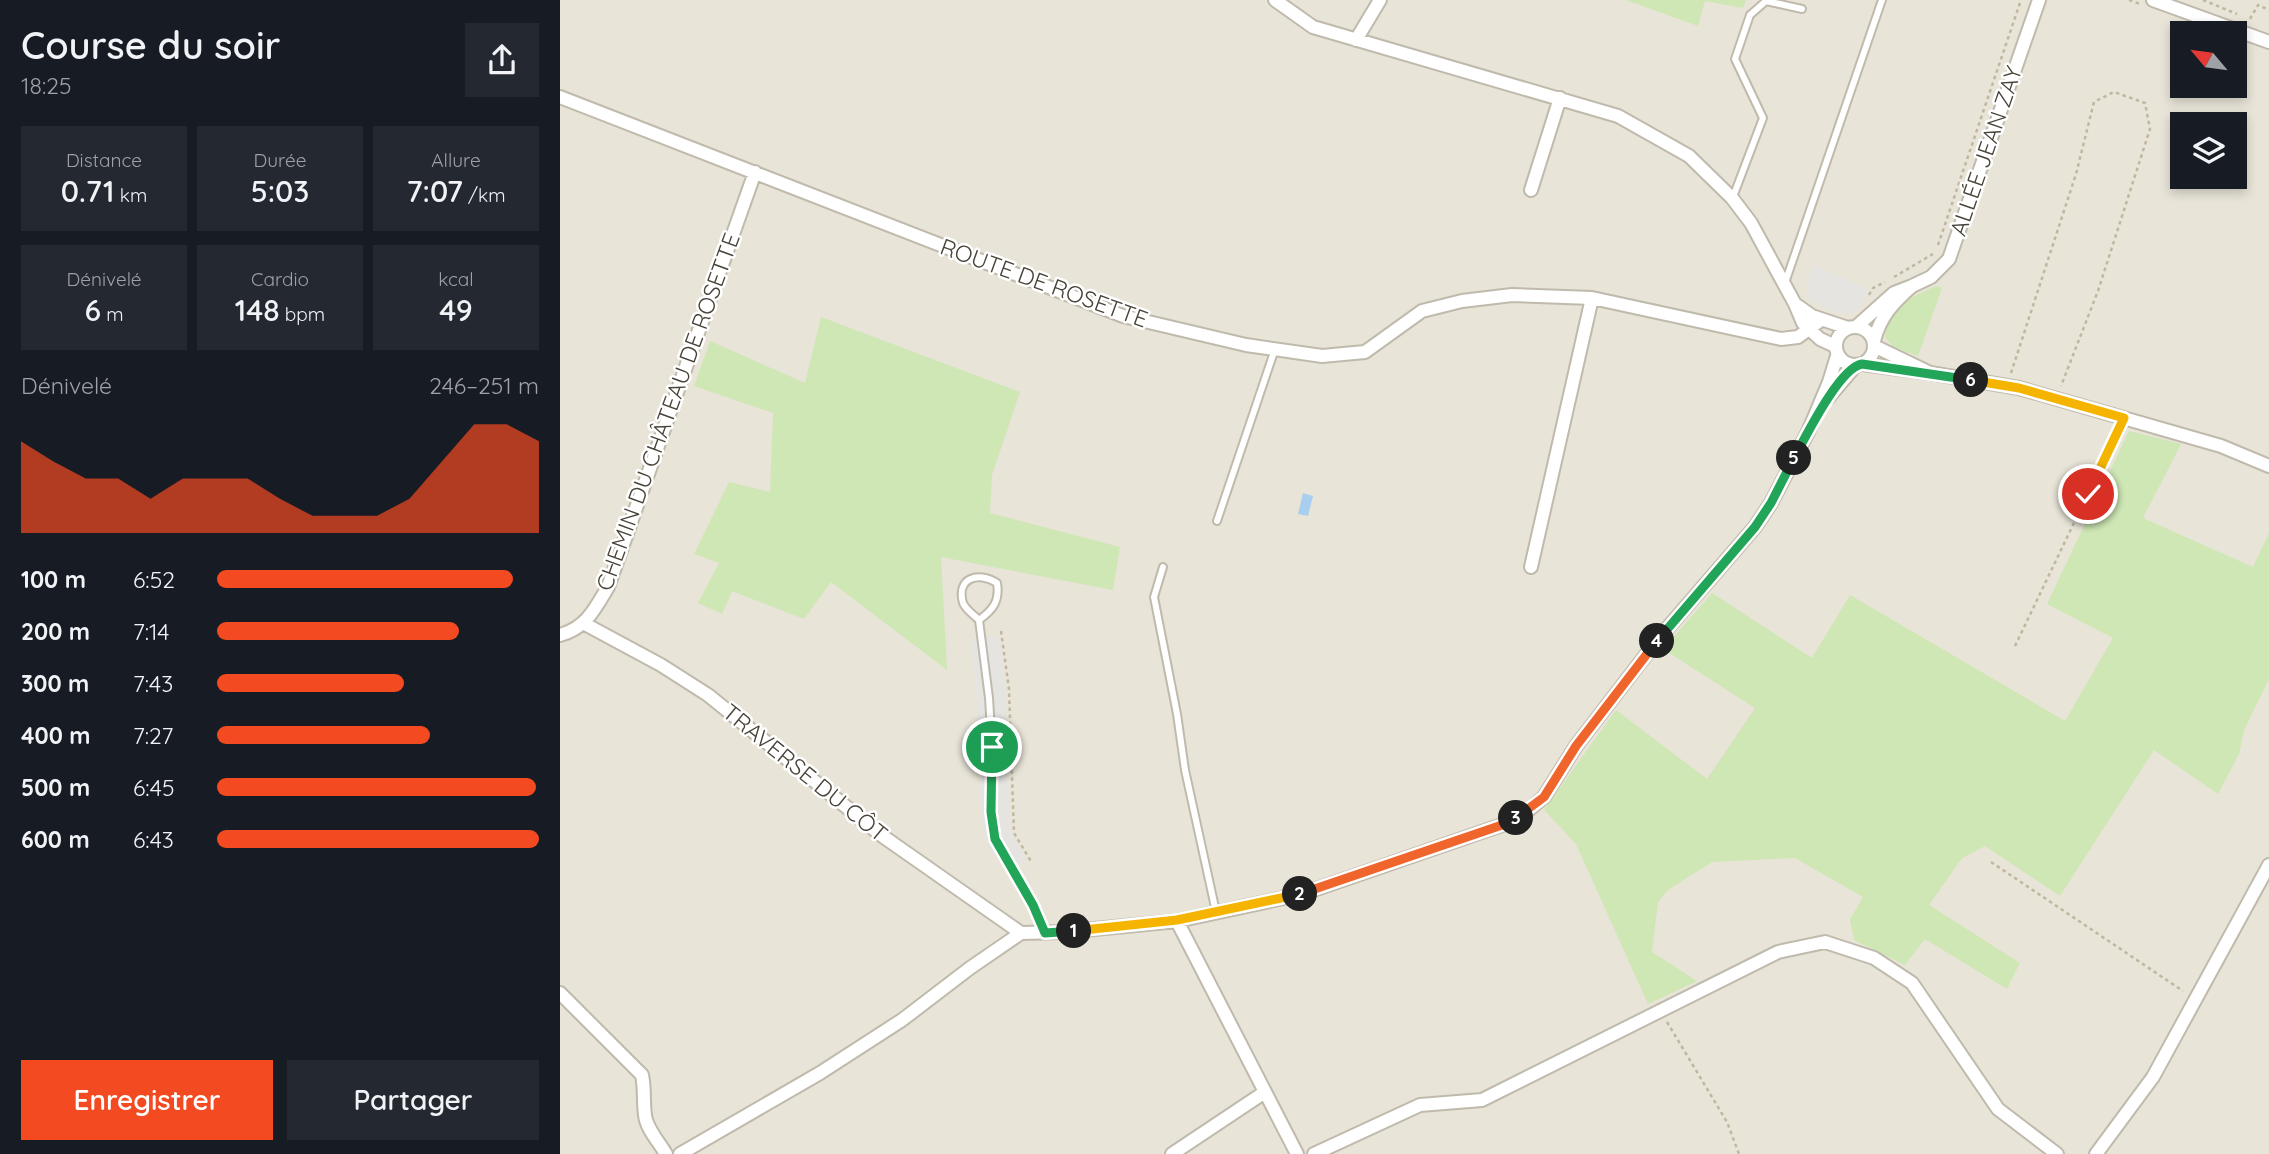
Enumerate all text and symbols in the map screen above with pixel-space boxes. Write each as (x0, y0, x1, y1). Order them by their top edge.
text: Course du soir (21, 21, 280, 69)
north arrow (2170, 21, 2247, 98)
map controls (2170, 21, 2247, 189)
button: share (465, 23, 539, 97)
street label: ALLÉE JEAN ZAY (1943, 62, 2028, 239)
text: 18:25 (21, 71, 72, 100)
button: layers (2170, 112, 2247, 189)
text: Distance (66, 148, 142, 172)
text: Durée (254, 148, 306, 172)
text: Allure (431, 148, 481, 172)
text: 0.71 (61, 172, 115, 210)
text: 5:03 (251, 172, 309, 210)
text: 7:07 (406, 172, 463, 210)
text: km (115, 183, 147, 207)
text: /km (463, 183, 506, 207)
street label: CHEMIN DU CHÂTEAU DE ROSETTE (589, 229, 746, 595)
street label: ROUTE DE ROSETTE (936, 232, 1152, 334)
text: Dénivelé (66, 267, 142, 291)
text: Cardio (251, 267, 309, 291)
text: kcal (438, 267, 474, 291)
text: 6 (85, 291, 101, 329)
text: 148 (235, 291, 280, 329)
text: 49 (439, 291, 473, 329)
text: m (101, 302, 123, 326)
text: bpm (280, 302, 325, 326)
pin: 6 (1954, 362, 1988, 398)
text: 6 (1965, 367, 1976, 391)
text: Dénivelé (21, 371, 112, 400)
text: 246–251 m (429, 371, 539, 400)
pin: 5 (1776, 440, 1812, 476)
text: 5 (1788, 445, 1799, 469)
pin (2058, 464, 2118, 524)
icon: check (2069, 475, 2107, 513)
text: 100 m (21, 565, 86, 594)
text: 6:52 (133, 565, 175, 594)
text: 200 m (21, 617, 90, 646)
text: 7:14 (133, 617, 169, 646)
pin: 4 (1640, 624, 1674, 658)
text: 4 (1651, 628, 1662, 652)
text: 300 m (21, 669, 89, 698)
text: 7:43 (133, 669, 173, 698)
street label: TRAVERSE DU CÔT (717, 697, 894, 848)
pin (962, 717, 1022, 777)
text: 400 m (21, 721, 90, 750)
text: 7:27 (133, 721, 173, 750)
icon: arrive (973, 728, 1011, 766)
text: 500 m (21, 773, 90, 802)
text: 6:45 (133, 773, 175, 802)
pin: 3 (1499, 800, 1534, 836)
text: 3 (1510, 805, 1521, 829)
text: 600 m (21, 825, 90, 854)
text: 6:43 (133, 825, 174, 854)
pin: 2 (1282, 876, 1318, 912)
text: 2 (1294, 881, 1305, 905)
pin: 1 (1056, 914, 1092, 948)
text: 1 (1070, 918, 1077, 942)
button: Enregistrer (21, 1060, 273, 1140)
button: Partager (287, 1060, 539, 1140)

